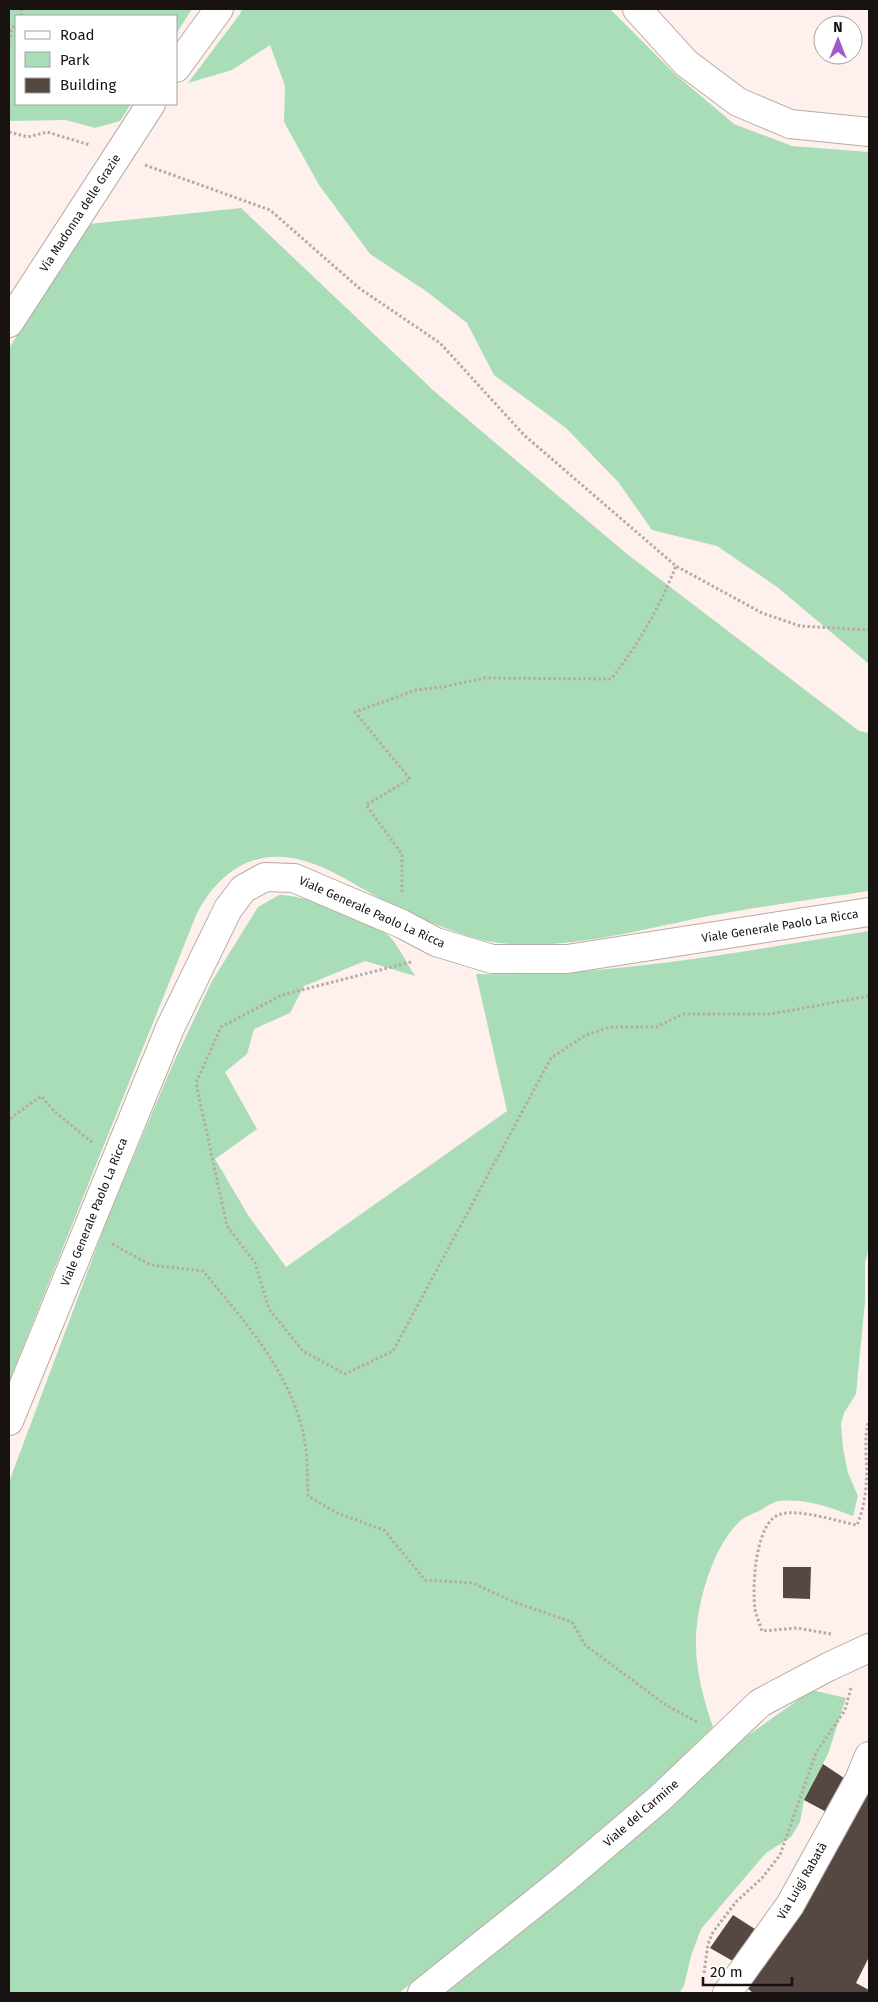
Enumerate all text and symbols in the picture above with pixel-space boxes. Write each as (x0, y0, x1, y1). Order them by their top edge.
legend (15, 15, 178, 105)
north arrow (813, 15, 863, 65)
text: N (833, 19, 843, 36)
text: Road (60, 26, 95, 44)
text: Park (60, 51, 90, 69)
text: Building (60, 76, 116, 94)
street label: Via Madonna delle Grazie (37, 152, 123, 274)
street label: Viale Generale Paolo La Ricca (297, 873, 447, 951)
street label: Viale Generale Paolo La Ricca (701, 907, 859, 945)
street label: Viale Generale Paolo La Ricca (58, 1136, 130, 1288)
street label: Viale del Carmine (601, 1777, 681, 1849)
street label: Via Luigi Rabatà (774, 1840, 830, 1922)
scale bar (703, 1954, 792, 1986)
text: 20 m (710, 1963, 743, 1981)

